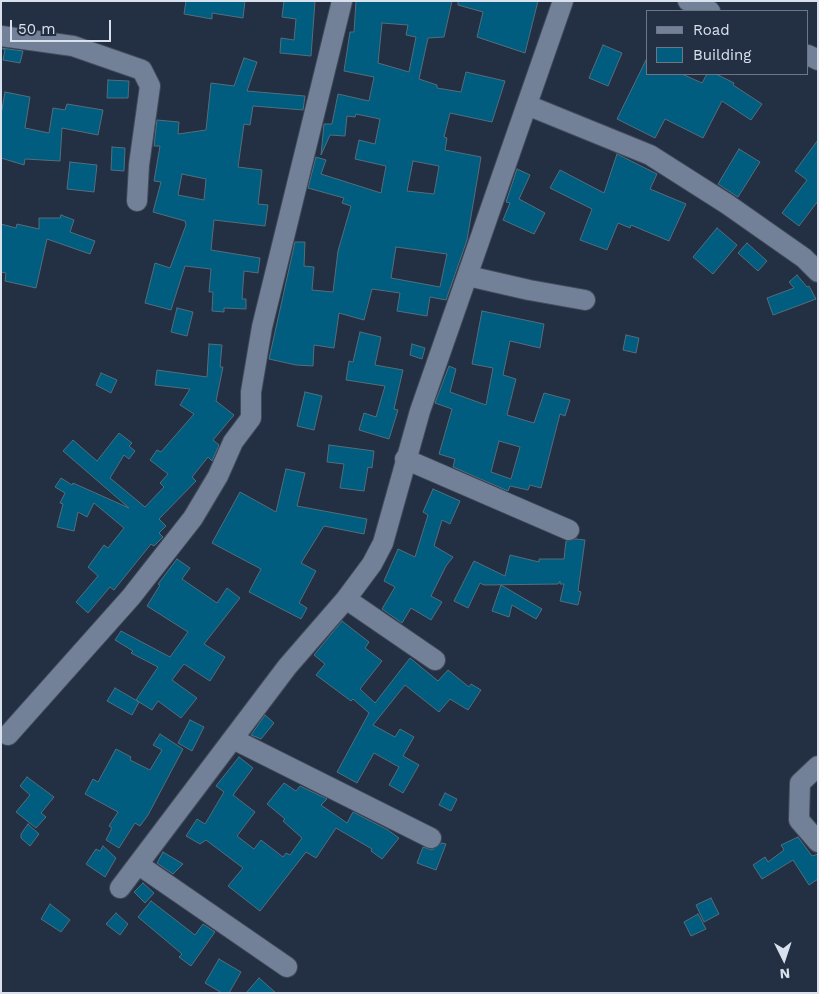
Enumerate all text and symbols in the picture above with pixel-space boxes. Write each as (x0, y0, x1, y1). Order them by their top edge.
scale bar (12, 10, 114, 42)
legend (646, 10, 809, 75)
text: 50 m (18, 20, 55, 38)
text: Road (693, 21, 730, 39)
text: Building (693, 46, 751, 64)
north arrow (759, 934, 809, 984)
text: N (779, 966, 791, 982)

